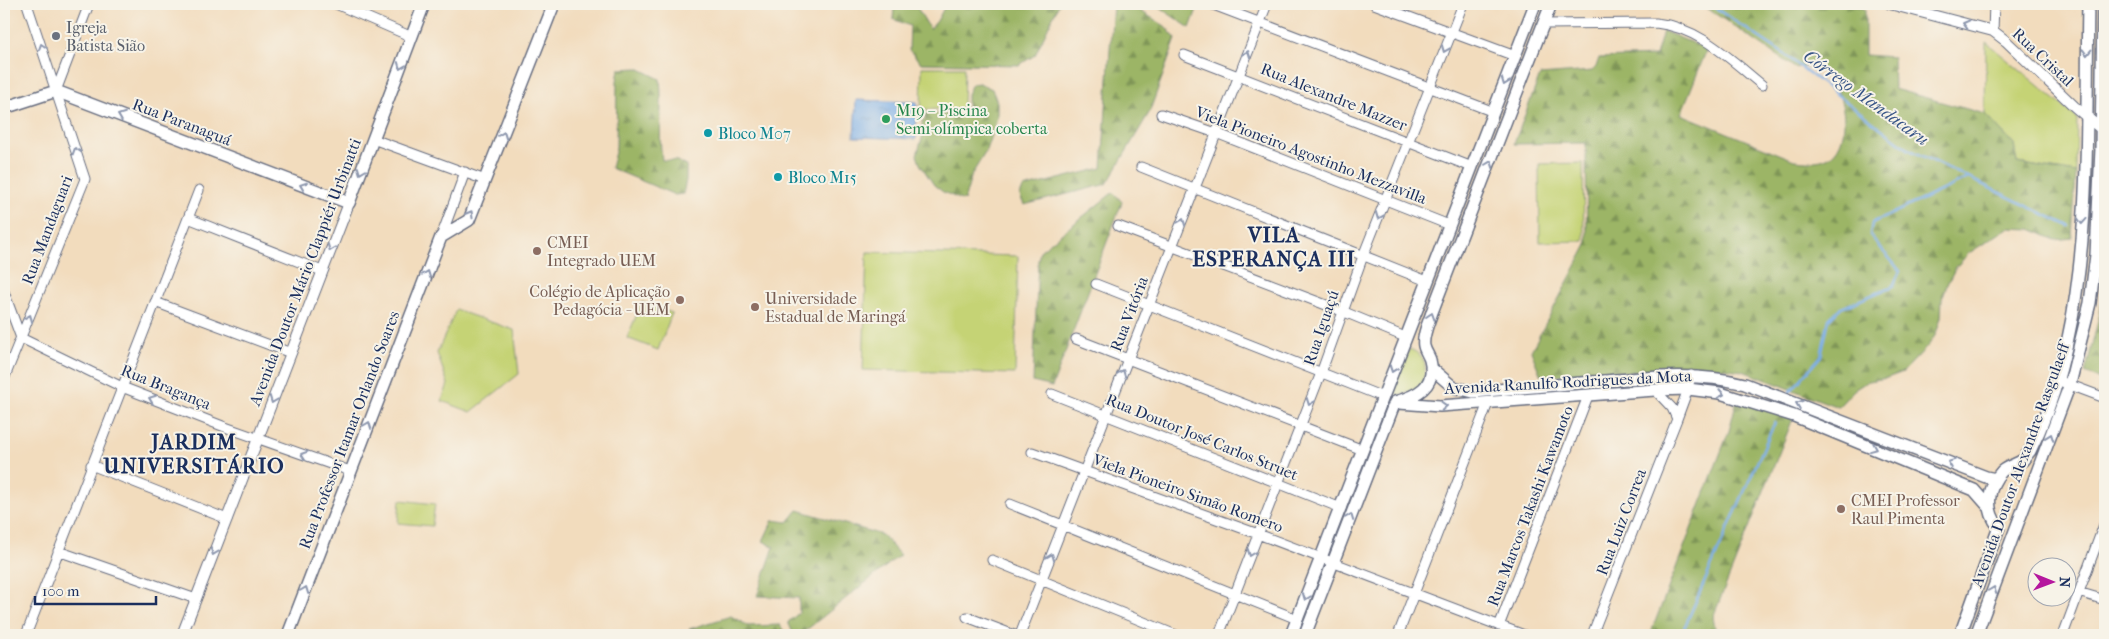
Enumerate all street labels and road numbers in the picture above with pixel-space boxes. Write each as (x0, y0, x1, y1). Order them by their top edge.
street label: Rua Cristal (2008, 24, 2078, 91)
street label: Rua Alexandre Mazzer (1258, 59, 1410, 135)
street label: Rua Paranaguá (130, 94, 235, 150)
street label: Viela Pioneiro Agostinho Mezzavilla (1192, 102, 1430, 208)
street label: Avenida Doutor Mário Clappiér Urbinatti (245, 135, 365, 409)
street label: Rua Mandaguari (17, 172, 77, 287)
street label: Rua Vitória (1106, 273, 1152, 354)
street label: Rua Iguaçú (1299, 288, 1343, 368)
street label: Rua Professor Itamar Orlando Soares (295, 308, 403, 552)
street label: Avenida Doutor Alexandre Rasgulaeff (1967, 337, 2074, 591)
street label: Rua Bragança (118, 360, 214, 414)
street label: Avenida Ranulfo Rodrigues da Mota (1443, 366, 1693, 398)
street label: Rua Doutor José Carlos Struet (1103, 390, 1301, 484)
street label: Rua Marcos Takashi Kawamoto (1483, 403, 1577, 609)
street label: Viela Pioneiro Simão Romero (1089, 449, 1286, 536)
street label: Rua Luiz Correa (1592, 465, 1650, 578)

